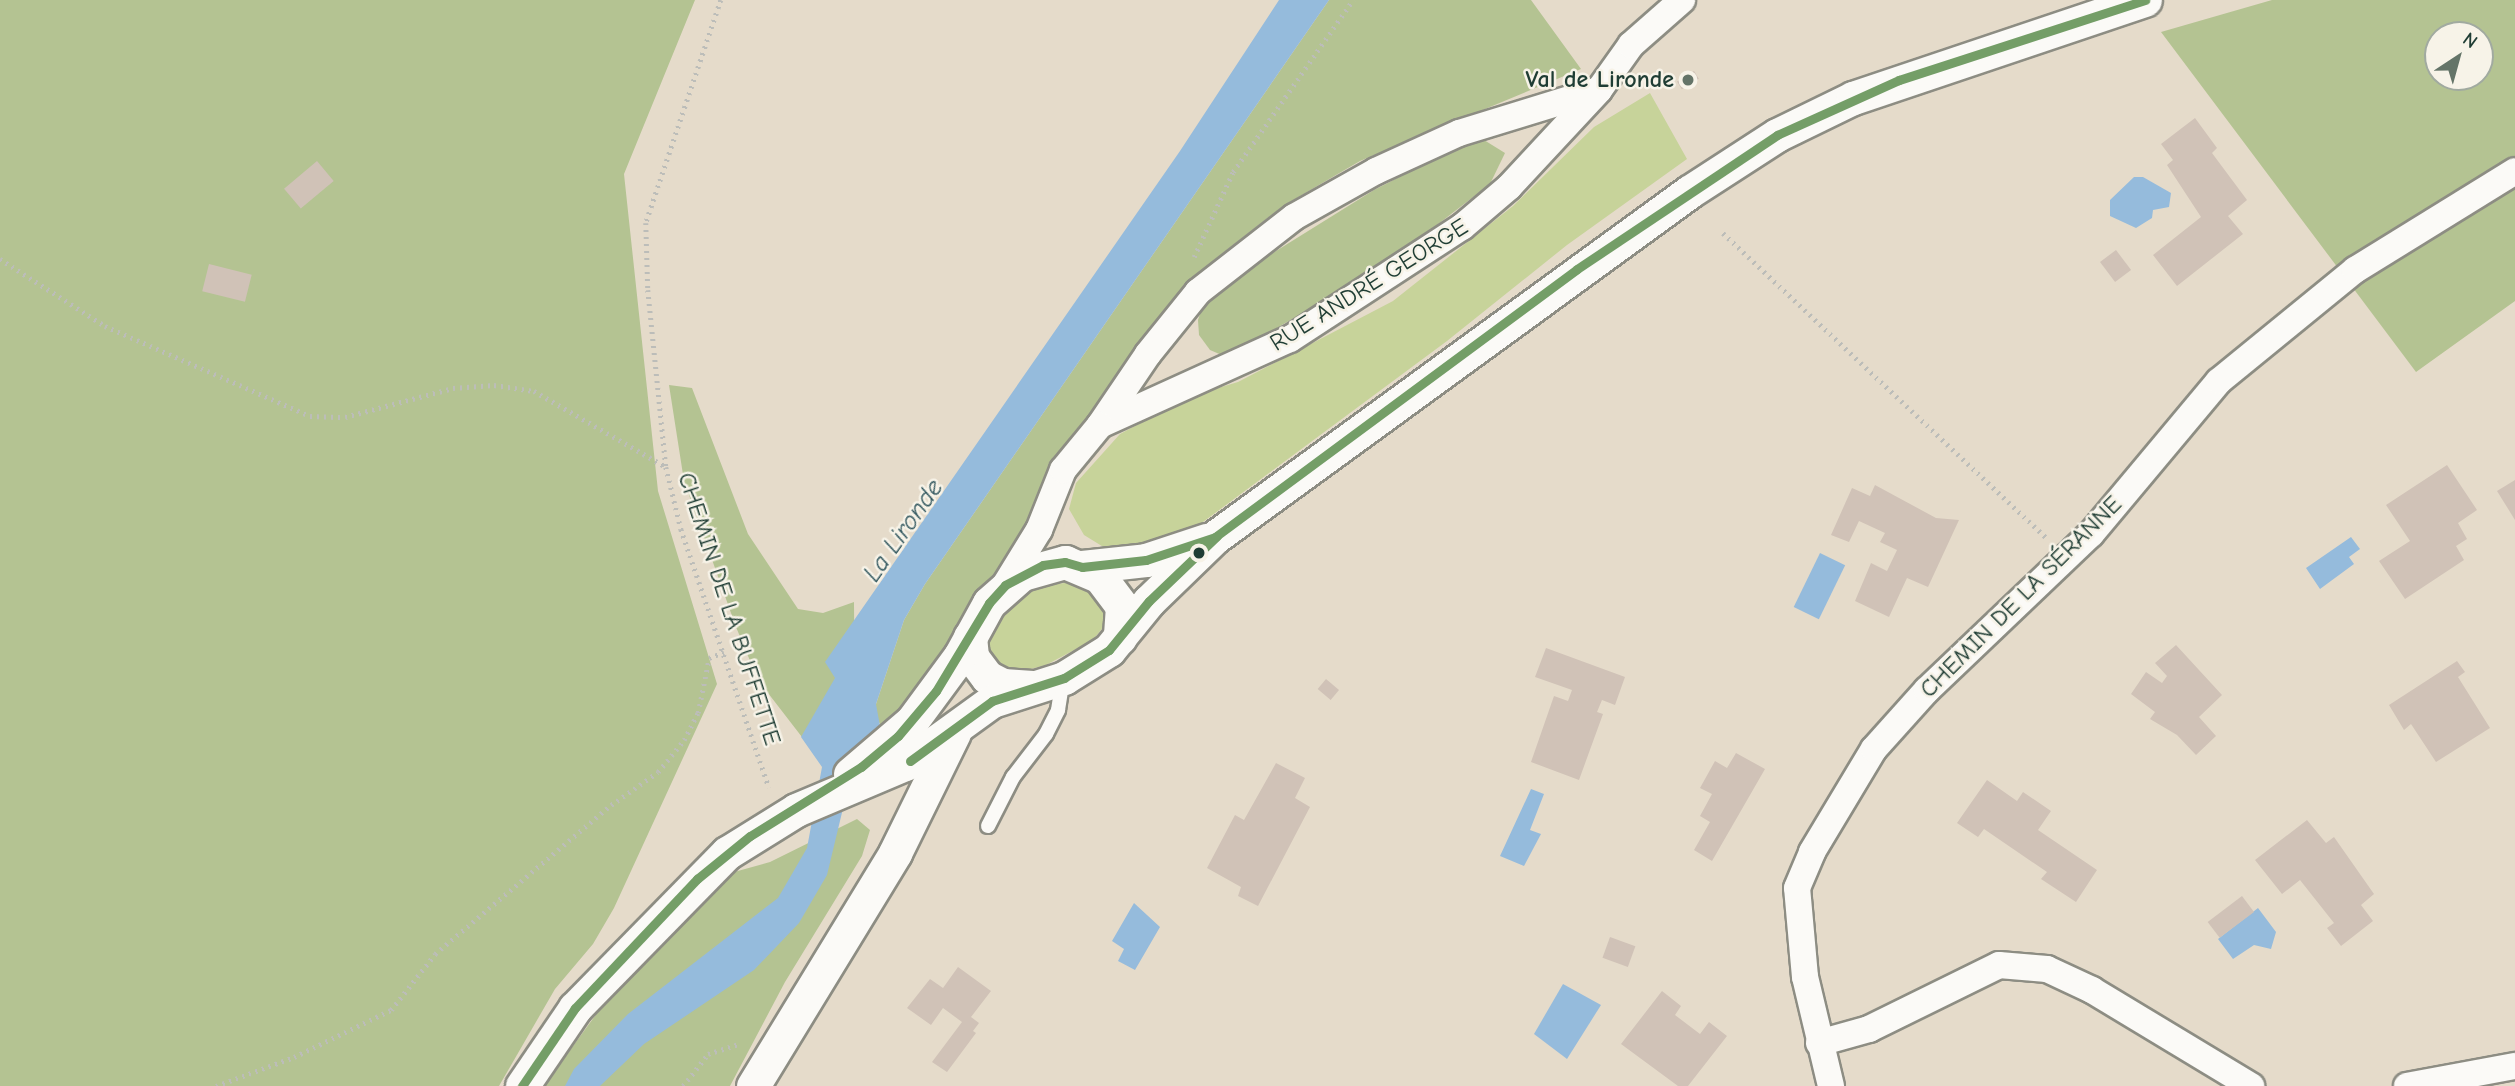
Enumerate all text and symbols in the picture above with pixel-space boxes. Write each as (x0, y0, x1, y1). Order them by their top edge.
north arrow (2424, 21, 2494, 91)
text: N (2459, 28, 2482, 53)
place label: Val de Lironde (1526, 66, 1674, 94)
marker: Val de Lironde (1680, 72, 1696, 88)
street label: RUE ANDRÉ GEORGE (1265, 212, 1473, 358)
street label: CHEMIN DE LA BUFFETTE (671, 469, 787, 749)
water label: La Lironde (857, 474, 951, 588)
street label: CHEMIN DE LA SÉRANNE (1914, 490, 2128, 704)
unlabelled marker (1192, 546, 1206, 560)

